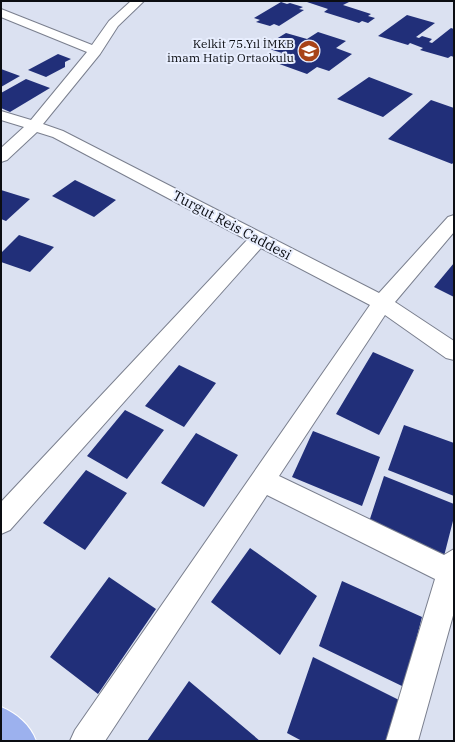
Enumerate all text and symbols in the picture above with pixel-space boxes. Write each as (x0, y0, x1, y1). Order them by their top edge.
place label: Kelkit 75.Yıl İMKB imam Hatip Ortaokulu (167, 36, 295, 65)
school or university icon: Kelkit 75.Yıl İMKB imam Hatip Ortaokulu (296, 38, 322, 64)
street label: Turgut Reis Caddesi (170, 186, 294, 264)

